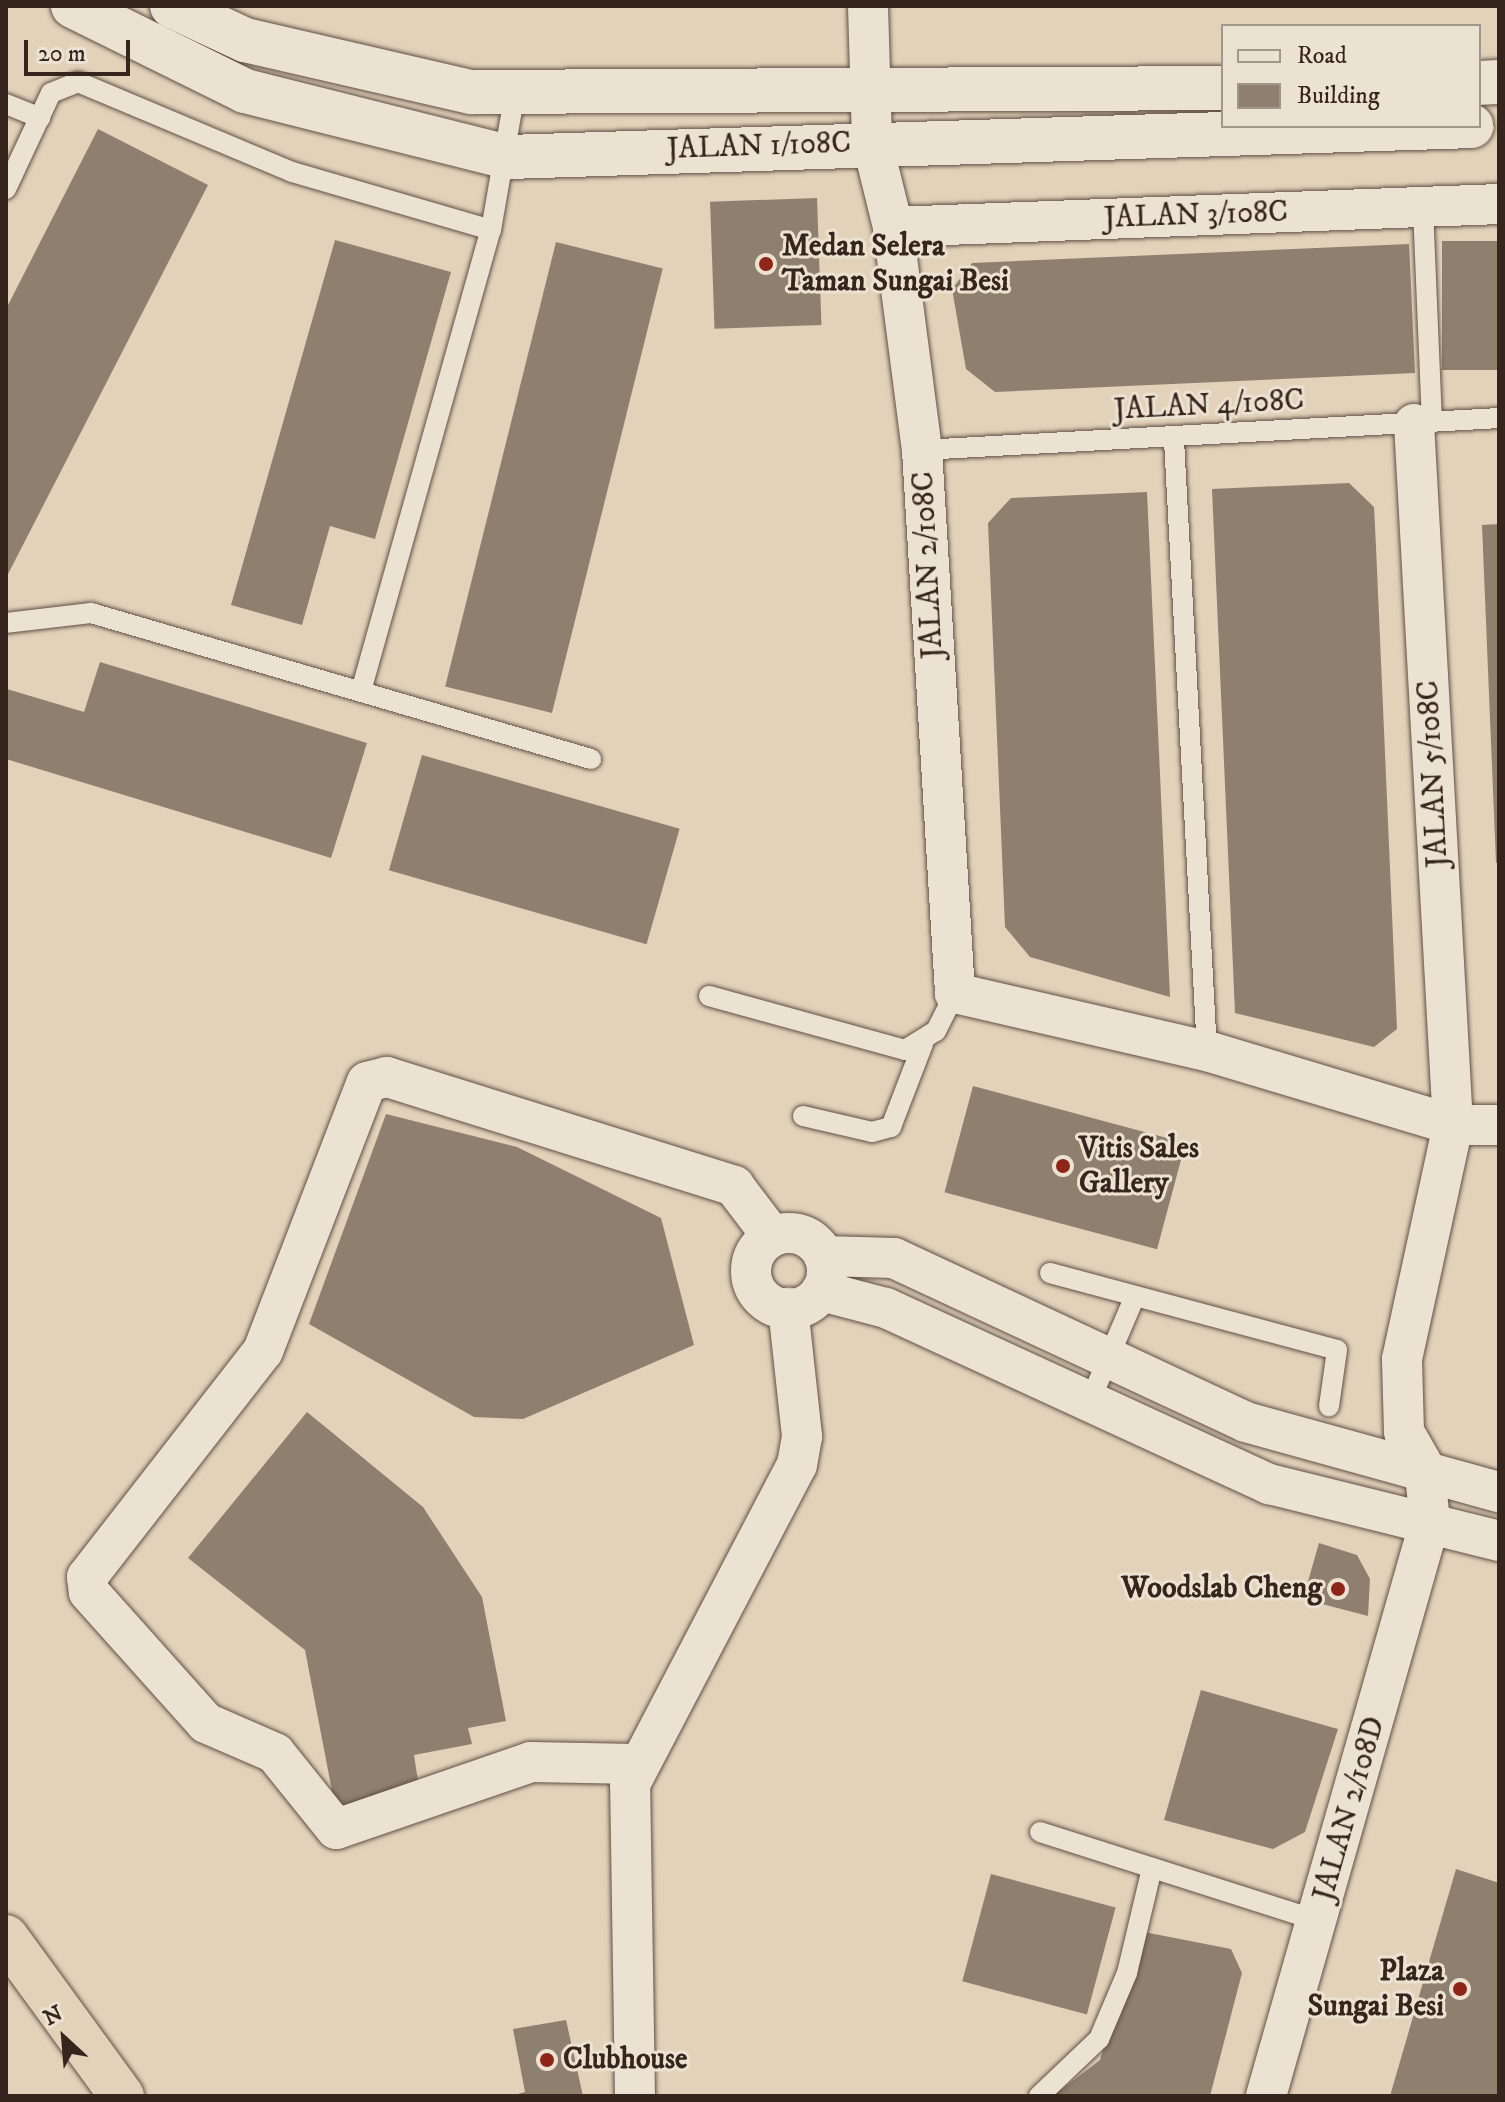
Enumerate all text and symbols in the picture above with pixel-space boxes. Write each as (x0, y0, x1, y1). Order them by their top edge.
scale bar (28, 24, 134, 74)
legend (1221, 24, 1481, 128)
text: 20 m (38, 39, 86, 69)
text: Road (1297, 41, 1347, 71)
text: Building (1297, 81, 1380, 111)
street label: JALAN 1/108C (666, 126, 852, 168)
street label: JALAN 3/108C (1103, 195, 1289, 237)
place label: Medan Selera Taman Sungai Besi (782, 229, 1009, 300)
marker: Medan Selera Taman Sungai Besi (757, 255, 775, 273)
street label: JALAN 4/108C (1113, 383, 1305, 429)
street label: JALAN 2/108C (906, 470, 952, 660)
street label: JALAN 5/108C (1411, 679, 1457, 869)
place label: Vitis Sales Gallery (1079, 1131, 1199, 1202)
marker: Vitis Sales Gallery (1054, 1157, 1072, 1175)
place label: Woodslab Cheng (1121, 1571, 1322, 1607)
marker: Woodslab Cheng (1329, 1580, 1347, 1598)
street label: JALAN 2/108D (1306, 1713, 1394, 1905)
place label: Plaza Sungai Besi (1307, 1954, 1444, 2024)
marker: Plaza Sungai Besi (1451, 1980, 1469, 1998)
north arrow (24, 1998, 104, 2078)
text: N (39, 2000, 67, 2032)
place label: Clubhouse (563, 2042, 687, 2078)
marker: Clubhouse (538, 2051, 556, 2069)

